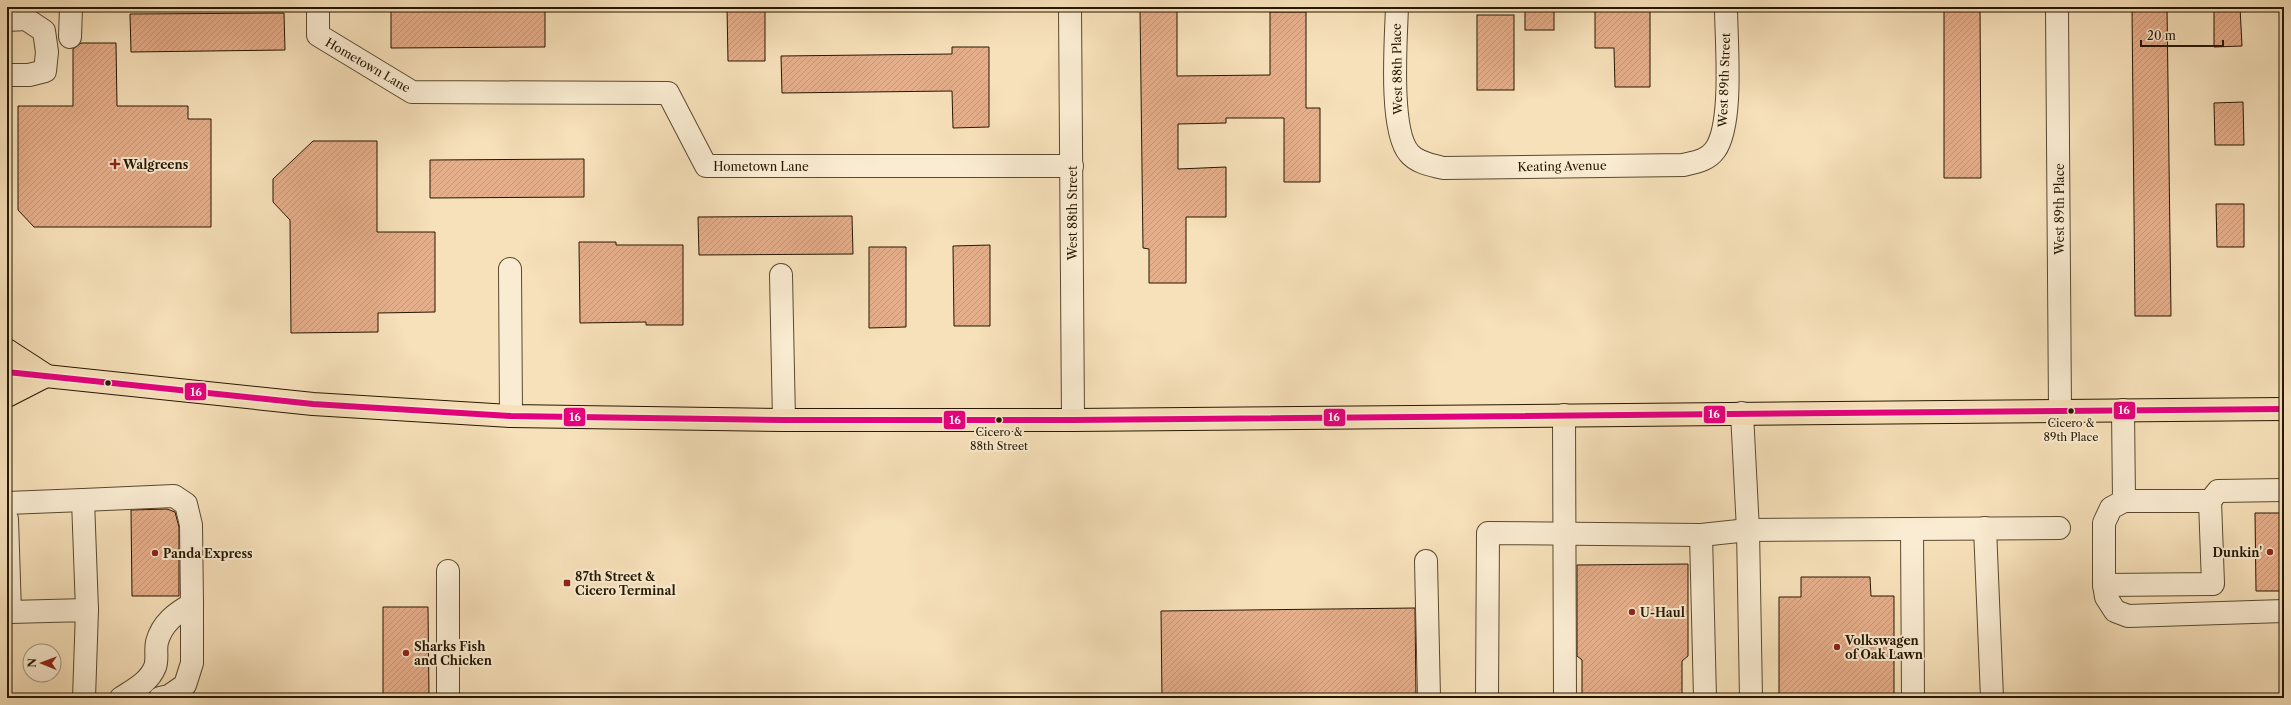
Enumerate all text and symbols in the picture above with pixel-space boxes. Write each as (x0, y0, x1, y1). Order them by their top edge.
scale bar (2141, 22, 2223, 48)
street label: West 88th Place (1389, 23, 1405, 116)
text: 20 m (2147, 28, 2176, 43)
street label: West 89th Street (1715, 32, 1733, 129)
street label: Hometown Lane (323, 35, 413, 96)
place label: Walgreens (122, 157, 189, 172)
street label: Keating Avenue (1517, 158, 1607, 174)
marker: Walgreens (110, 159, 120, 169)
street label: Hometown Lane (713, 159, 809, 174)
street label: West 89th Place (2052, 163, 2067, 256)
street label: West 88th Street (1065, 165, 1080, 261)
unlabelled marker (103, 378, 113, 388)
line badge: 16 (184, 382, 207, 401)
text: 16 (190, 385, 202, 399)
line badge: 16 (2113, 401, 2136, 420)
text: 16 (2118, 403, 2130, 417)
line badge: 16 (1703, 405, 1726, 424)
marker: Cicero & 89th Place (2066, 406, 2076, 416)
line badge: 16 (563, 407, 586, 427)
text: 16 (1708, 407, 1720, 421)
line badge: 16 (1323, 408, 1346, 427)
text: 16 (569, 410, 581, 424)
line badge: 16 (943, 410, 966, 430)
text: 16 (1328, 410, 1340, 424)
text: 16 (949, 413, 961, 427)
marker: Cicero & 88th Street (994, 415, 1004, 425)
place label: Cicero & 89th Place (2044, 416, 2098, 444)
place label: Cicero & 88th Street (970, 425, 1028, 453)
place label: Dunkin' (2213, 545, 2262, 560)
place label: Panda Express (163, 546, 253, 561)
marker: Dunkin' (2265, 547, 2275, 557)
marker: Panda Express (150, 548, 160, 558)
place label: 87th Street & Cicero Terminal (575, 569, 676, 598)
marker: 87th Street & Cicero Terminal (562, 578, 572, 588)
place label: U-Haul (1640, 605, 1685, 620)
marker: U-Haul (1627, 607, 1637, 617)
place label: Volkswagen of Oak Lawn (1844, 633, 1924, 662)
place label: Sharks Fish and Chicken (414, 639, 493, 668)
marker: Volkswagen of Oak Lawn (1832, 642, 1842, 652)
north arrow (22, 643, 62, 683)
marker: Sharks Fish and Chicken (401, 648, 411, 658)
text: N (25, 657, 39, 668)

